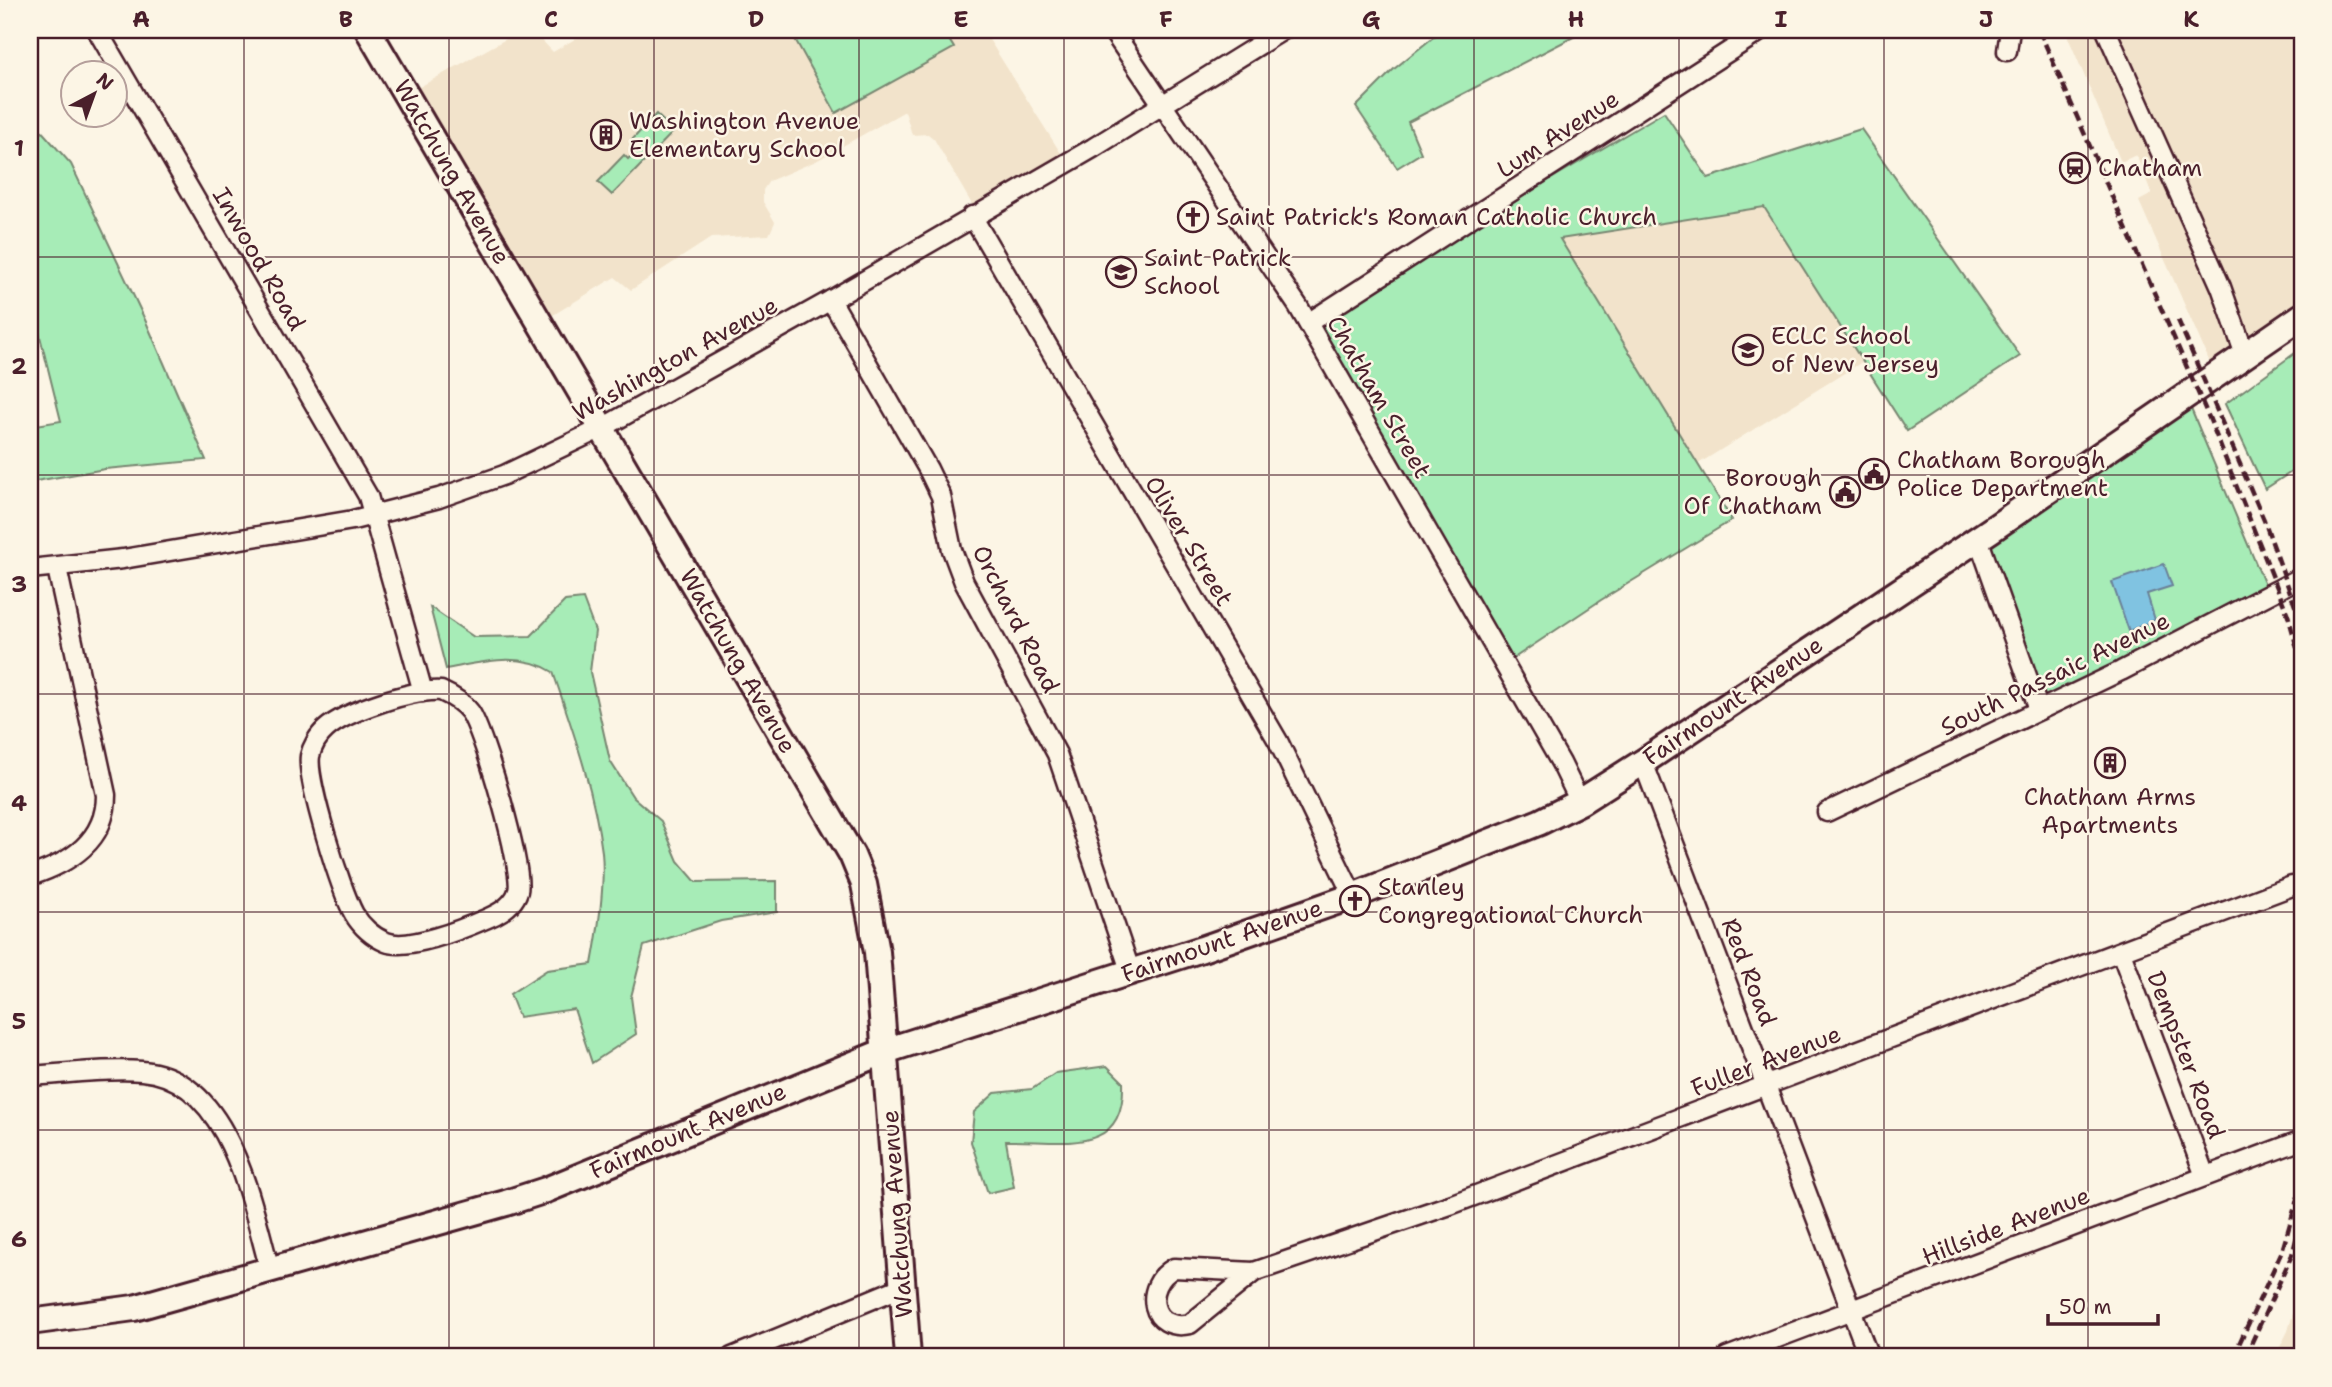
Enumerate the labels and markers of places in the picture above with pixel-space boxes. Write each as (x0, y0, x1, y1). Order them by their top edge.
place label: Washington Avenue Elementary School (629, 105, 859, 165)
building icon: Washington Avenue Elementary School (589, 118, 623, 152)
station icon: Chatham (2058, 151, 2092, 185)
place label: Chatham (2098, 152, 2202, 184)
church icon: Saint Patrick's Roman Catholic Church (1176, 200, 1210, 234)
place label: Saint Patrick's Roman Catholic Church (1216, 201, 1657, 233)
place label: Saint Patrick School (1144, 242, 1291, 302)
school or university icon: Saint Patrick School (1104, 255, 1138, 289)
place label: ECLC School of New Jersey (1771, 320, 1939, 380)
school or university icon: ECLC School of New Jersey (1731, 333, 1765, 367)
place label: Chatham Borough Police Department (1897, 444, 2108, 504)
public building icon: Chatham Borough Police Department (1857, 457, 1891, 491)
place label: Borough Of Chatham (1683, 462, 1822, 522)
public building icon: Borough Of Chatham (1828, 475, 1862, 509)
building icon: Chatham Arms Apartments (2093, 746, 2127, 780)
place label: Chatham Arms Apartments (2024, 781, 2196, 841)
place label: Stanley Congregational Church (1378, 871, 1643, 931)
church icon: Stanley Congregational Church (1338, 884, 1372, 918)

